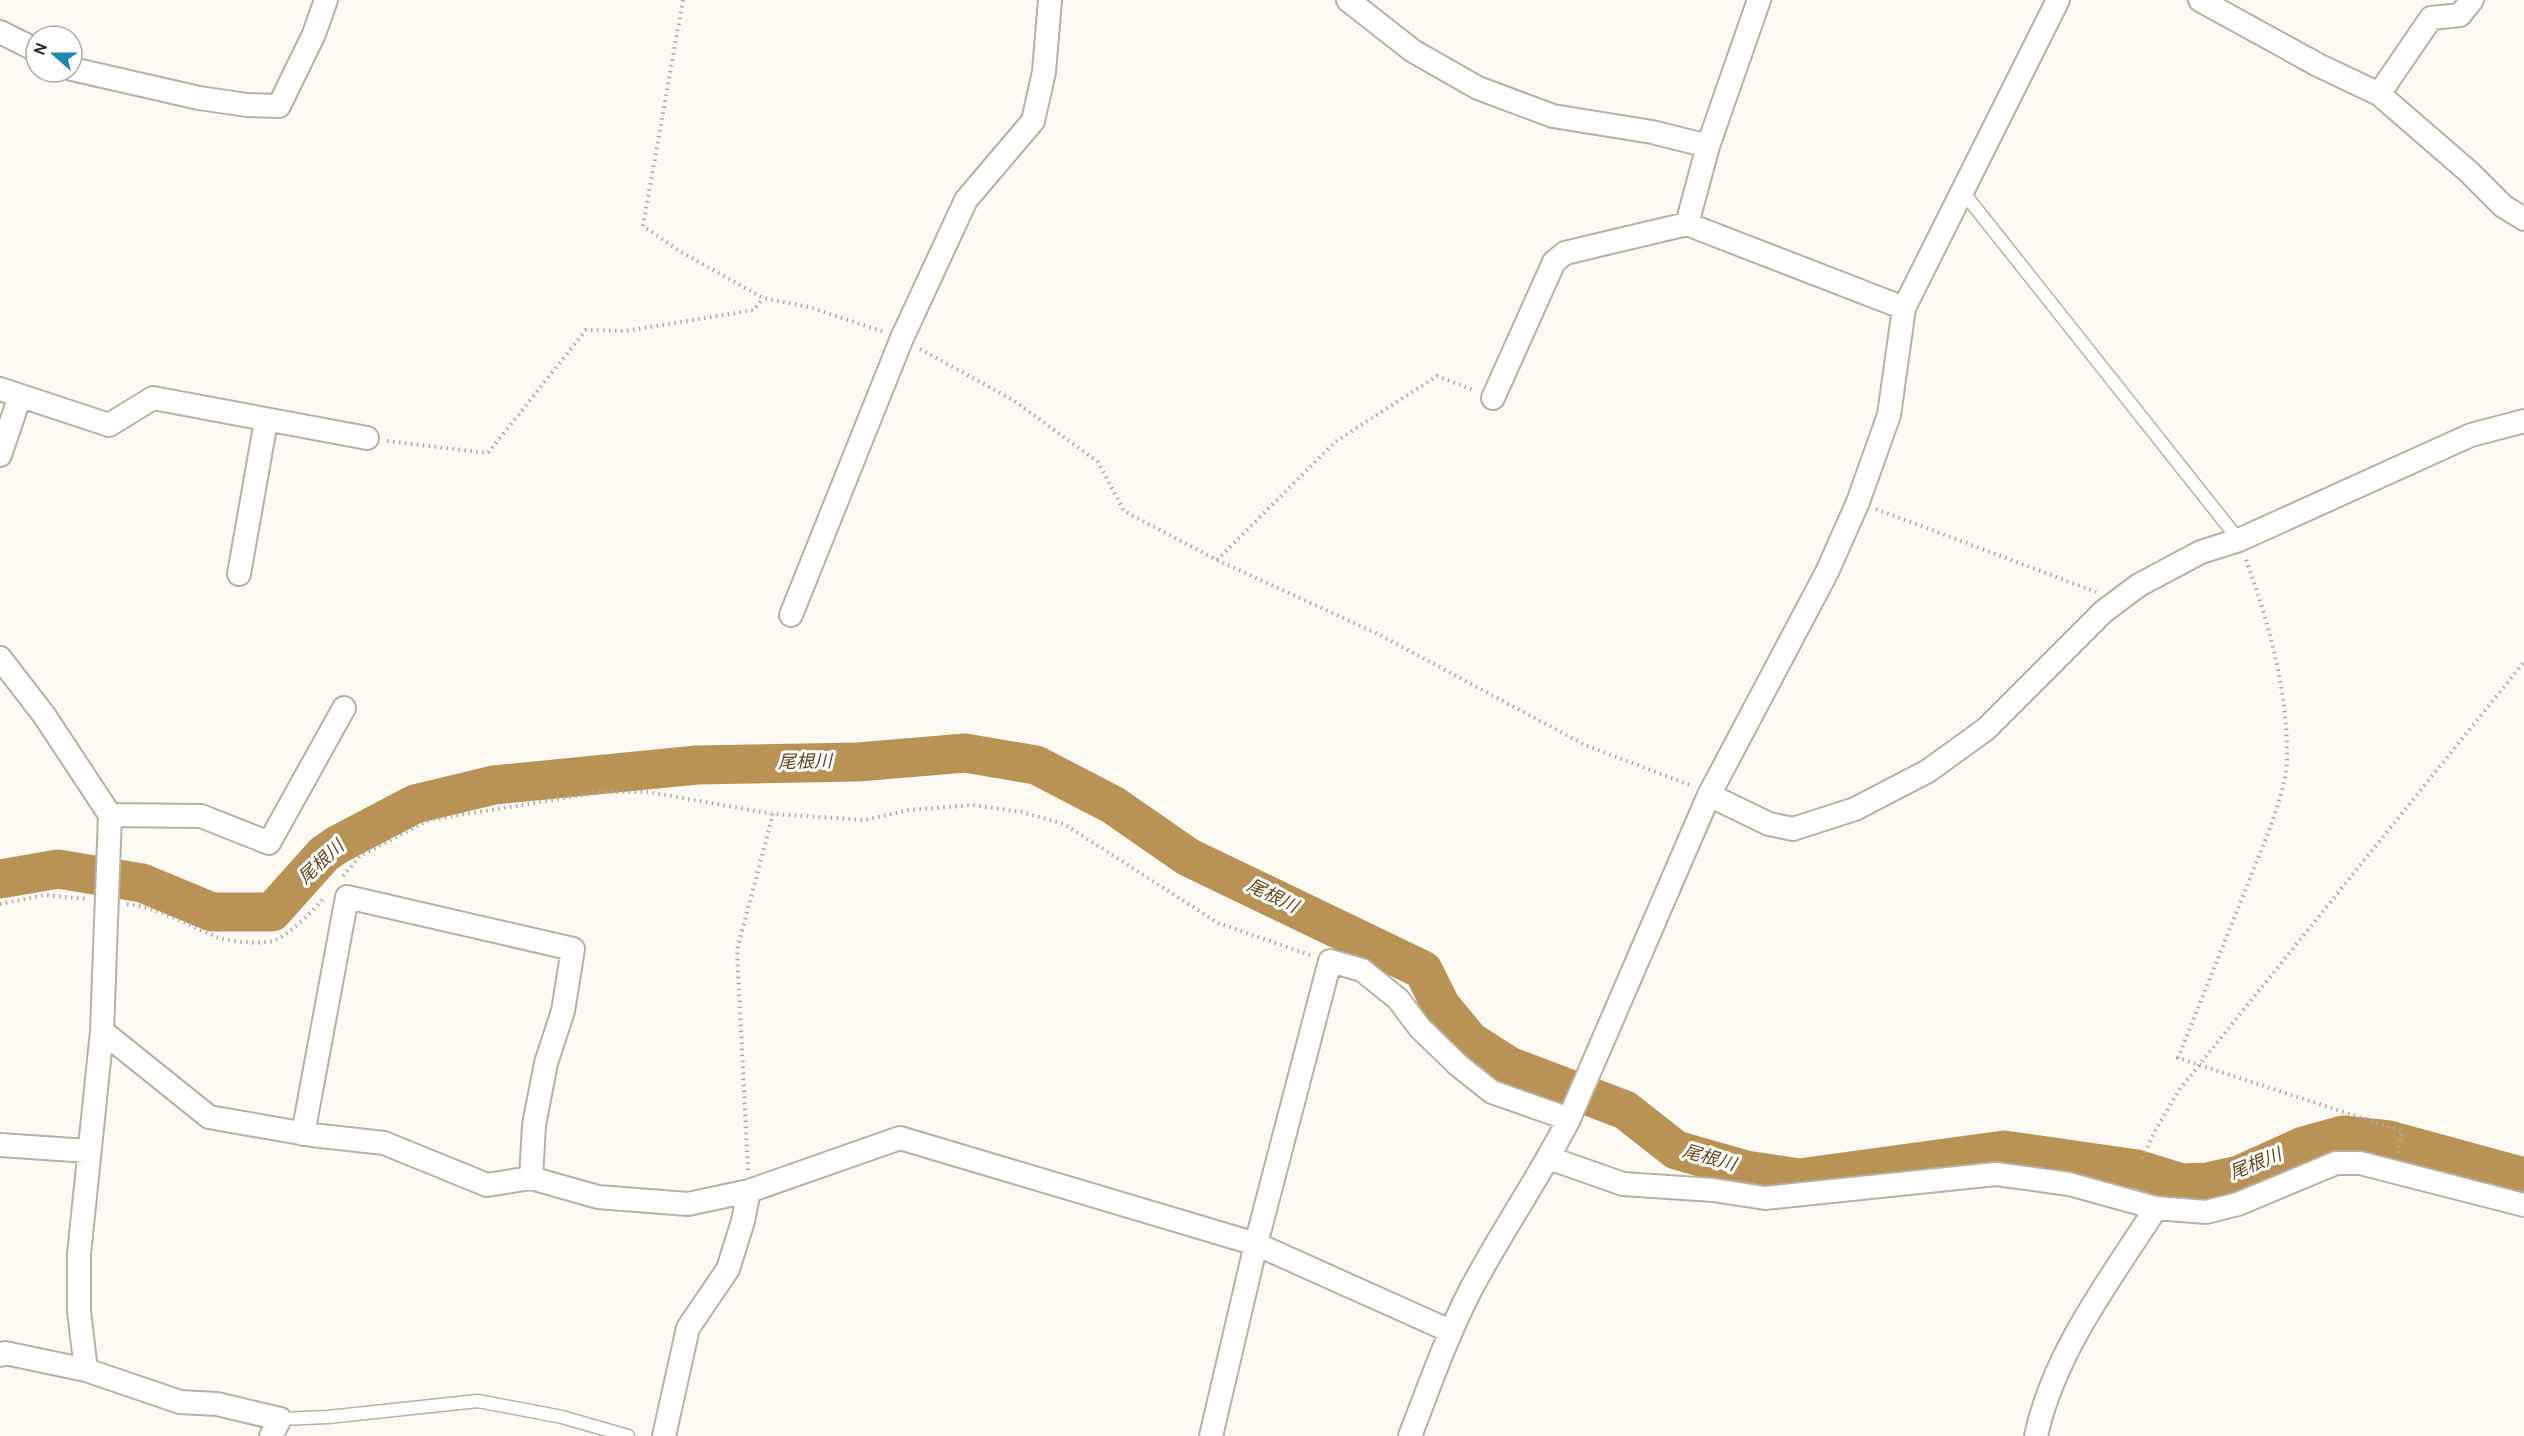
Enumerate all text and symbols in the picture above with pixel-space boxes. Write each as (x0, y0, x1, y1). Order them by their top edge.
north arrow (24, 24, 84, 84)
text: N (30, 40, 53, 58)
water label: 尾根川 (778, 751, 834, 775)
water label: 尾根川 (294, 835, 351, 890)
water label: 尾根川 (1243, 875, 1303, 920)
water label: 尾根川 (1680, 1141, 1740, 1178)
water label: 尾根川 (2227, 1143, 2287, 1186)

